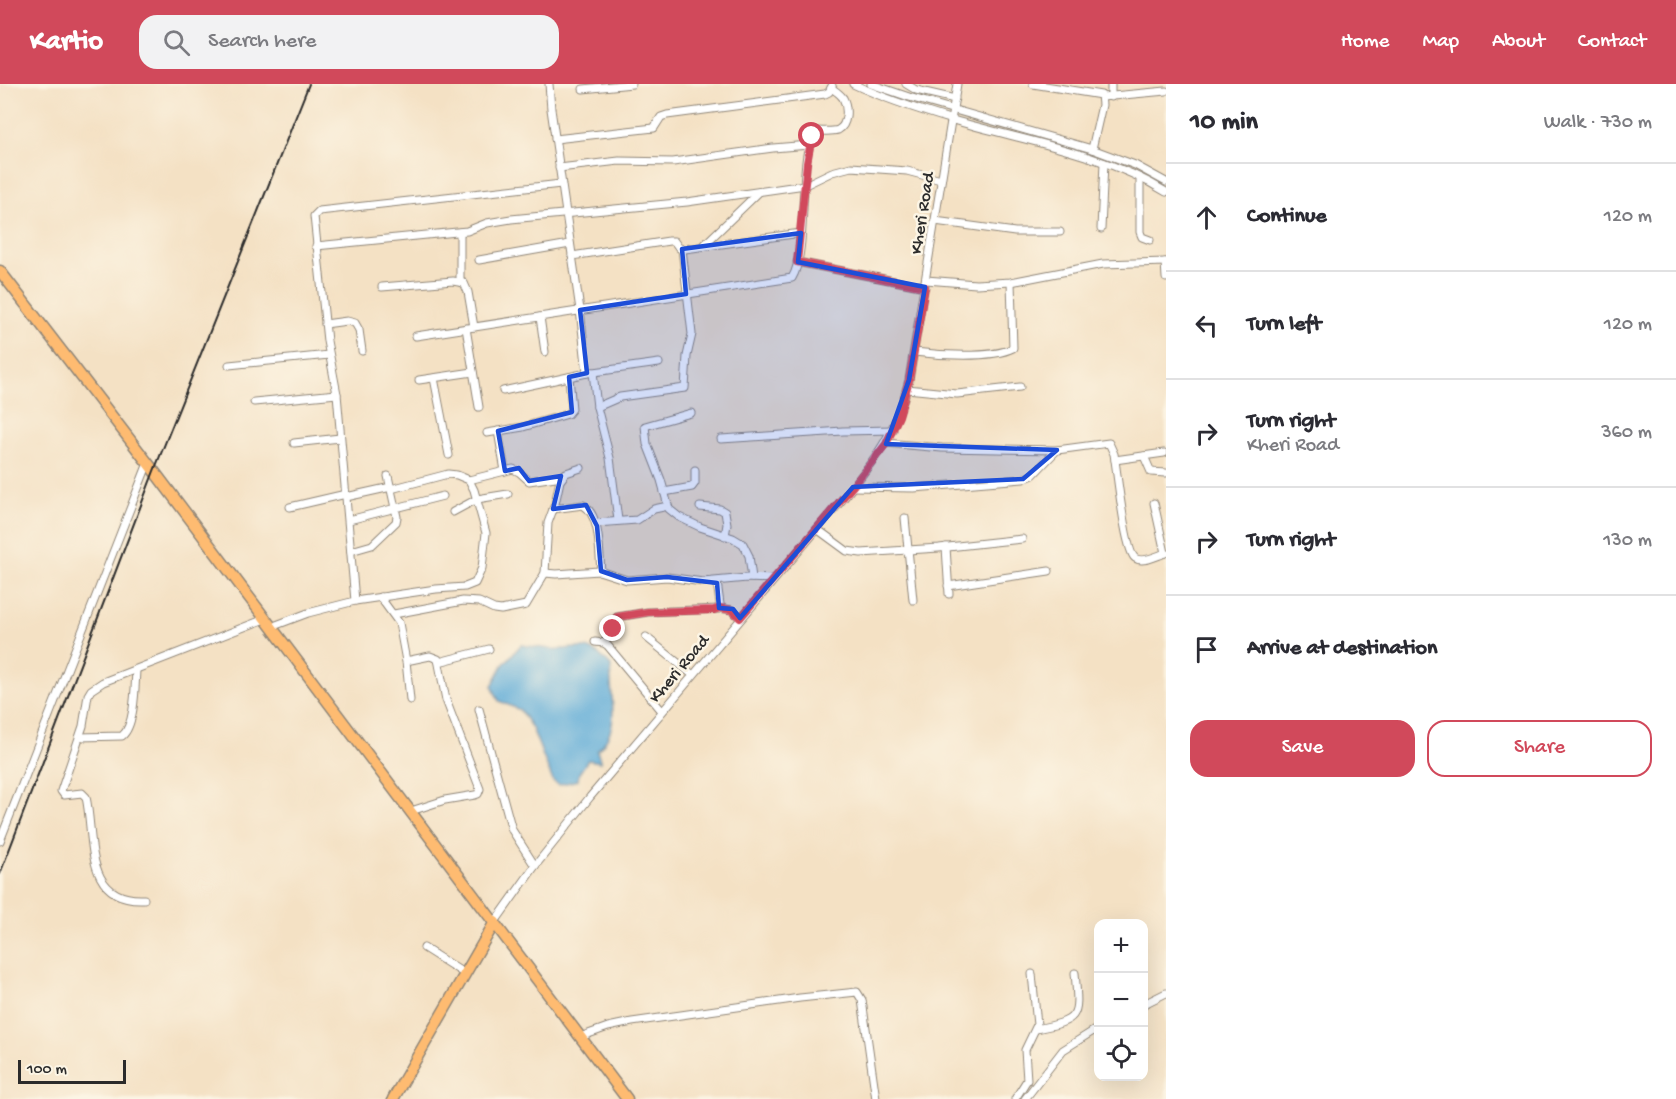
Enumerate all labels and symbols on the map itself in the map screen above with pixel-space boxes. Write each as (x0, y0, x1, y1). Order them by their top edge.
route start (798, 122, 824, 148)
street label: Kheri Road (907, 169, 941, 256)
route end (599, 615, 625, 641)
street label: Kheri Road (645, 630, 715, 708)
scale bar (18, 1057, 126, 1084)

